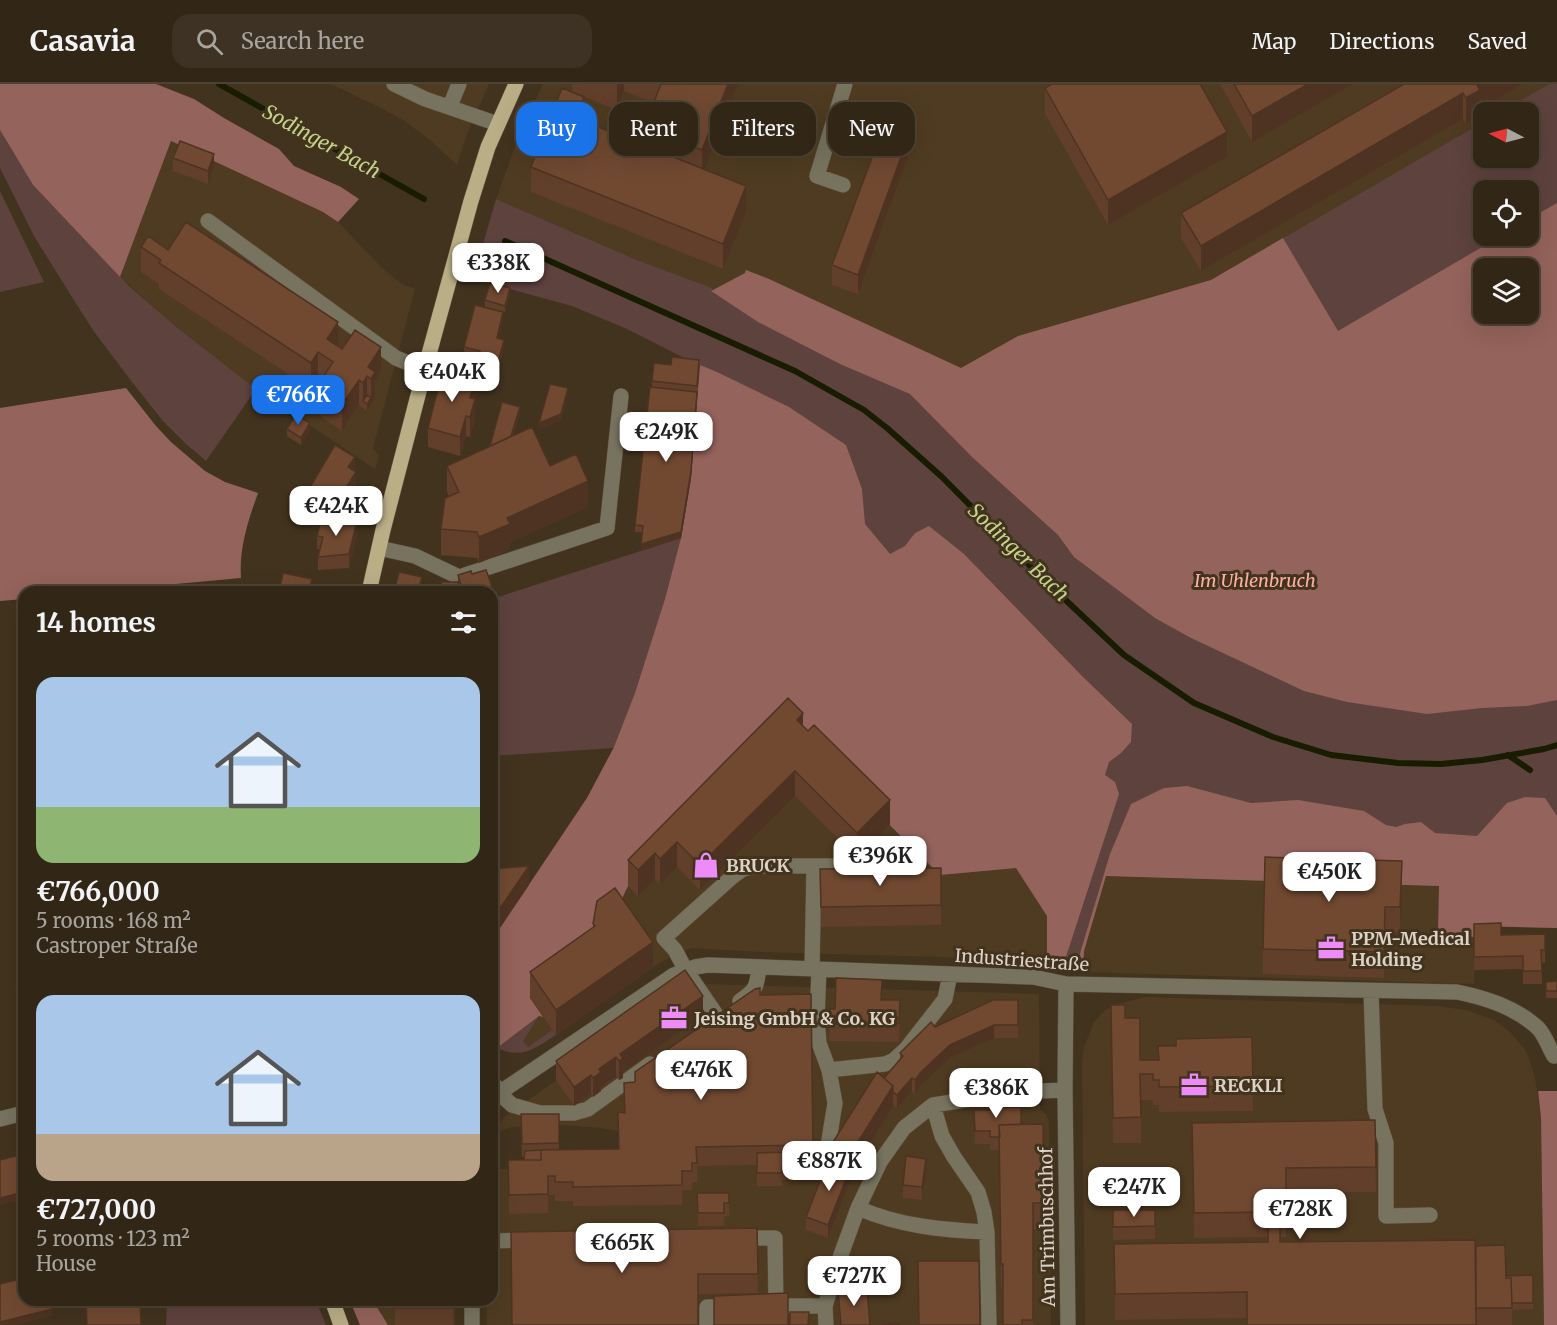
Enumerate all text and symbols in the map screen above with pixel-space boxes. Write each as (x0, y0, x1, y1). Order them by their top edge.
search box (172, 14, 592, 68)
text: Casavia (30, 23, 136, 59)
icon: search (193, 25, 226, 58)
text: Search here (241, 27, 364, 55)
text: Map (1252, 28, 1296, 55)
text: Directions (1329, 28, 1434, 55)
text: Saved (1467, 28, 1527, 55)
water label: Sodinger Bach (259, 98, 385, 184)
chip: Buy (516, 102, 597, 156)
chip: Rent (609, 102, 698, 156)
chip: Filters (710, 102, 816, 156)
chip: New (828, 102, 915, 156)
north arrow (1473, 102, 1539, 168)
map controls (1473, 102, 1539, 324)
button: locate (1473, 180, 1539, 246)
pin: €338K (456, 243, 540, 294)
text: €338K (466, 250, 530, 275)
button: layers (1473, 258, 1539, 324)
pin: €404K (410, 352, 494, 403)
text: €404K (418, 359, 486, 384)
pin: €766K (256, 375, 340, 426)
text: €766K (266, 382, 330, 407)
pin: €249K (624, 412, 708, 463)
text: €249K (634, 419, 698, 444)
pin: €424K (294, 486, 378, 537)
text: €424K (304, 493, 369, 518)
water label: Sodinger Bach (963, 498, 1075, 606)
park label: Im Uhlenbruch (1194, 569, 1316, 592)
text: 14 homes (36, 606, 156, 639)
icon: filters (447, 606, 480, 639)
icon: home (204, 716, 312, 824)
pin: €396K (838, 836, 922, 887)
text: €396K (848, 843, 912, 868)
shop icon: BRUCK (691, 850, 721, 880)
pin: €450K (1287, 852, 1371, 903)
place label: BRUCK (726, 854, 790, 877)
text: €450K (1297, 859, 1361, 884)
text: €766,000 (36, 875, 160, 908)
text: 5 rooms · 168 m² (36, 908, 191, 933)
place label: PPM-Medical Holding (1351, 927, 1470, 971)
text: Castroper Straße (36, 933, 198, 958)
office icon: PPM-Medical Holding (1316, 933, 1346, 963)
street label: Industriestraße (954, 944, 1090, 976)
office icon: Jeising GmbH & Co. KG (659, 1003, 689, 1033)
place label: Jeising GmbH & Co. KG (693, 1007, 895, 1030)
icon: home (204, 1034, 312, 1142)
pin: €476K (659, 1050, 743, 1101)
text: €476K (670, 1057, 732, 1082)
pin: €386K (954, 1068, 1038, 1119)
office icon: RECKLI (1179, 1070, 1209, 1100)
place label: RECKLI (1214, 1074, 1283, 1097)
text: €386K (963, 1075, 1029, 1100)
pin: €887K (787, 1141, 871, 1192)
street label: Am Trimbuschhof (1034, 1146, 1060, 1308)
text: €887K (796, 1148, 862, 1173)
pin: €247K (1092, 1167, 1176, 1218)
text: €247K (1102, 1174, 1166, 1199)
pin: €728K (1258, 1189, 1342, 1240)
text: €727,000 (36, 1193, 156, 1226)
text: €728K (1267, 1196, 1333, 1221)
pin: €665K (580, 1223, 664, 1274)
text: 5 rooms · 123 m² (36, 1226, 190, 1251)
text: €665K (590, 1230, 654, 1255)
text: House (36, 1251, 96, 1276)
pin: €727K (812, 1256, 896, 1307)
text: €727K (822, 1263, 886, 1288)

